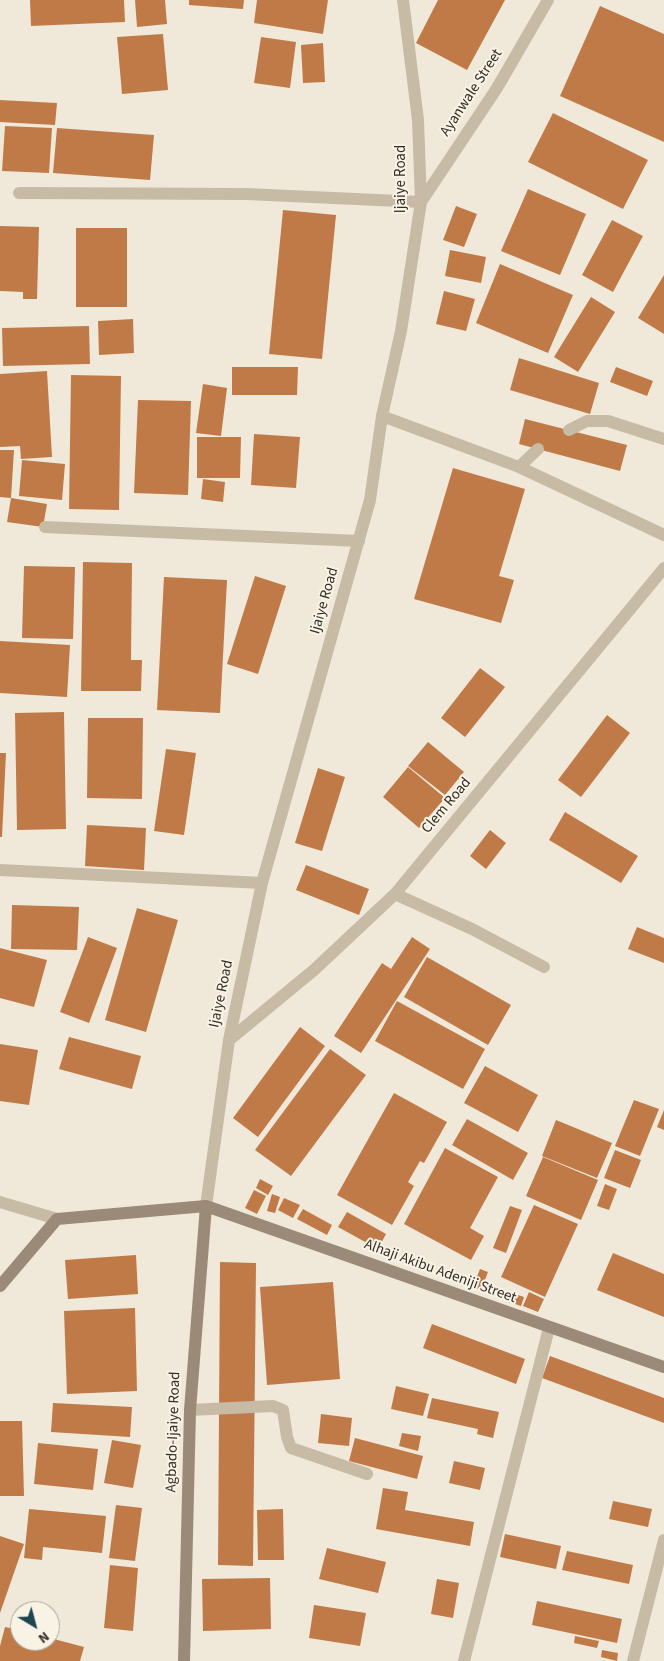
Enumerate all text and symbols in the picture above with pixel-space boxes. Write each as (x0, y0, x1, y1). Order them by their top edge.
street label: Ayanwale Street (437, 46, 507, 140)
street label: Ijaiye Road (393, 145, 411, 213)
street label: Ijaiye Road (307, 566, 343, 636)
street label: Clem Road (418, 774, 476, 838)
street label: Ijaiye Road (206, 959, 238, 1029)
street label: Alhaji Akibu Adeniji Street (361, 1236, 519, 1308)
street label: Agbado-Ijaiye Road (163, 1371, 185, 1493)
north arrow (10, 1601, 60, 1651)
text: N (34, 1626, 53, 1648)

